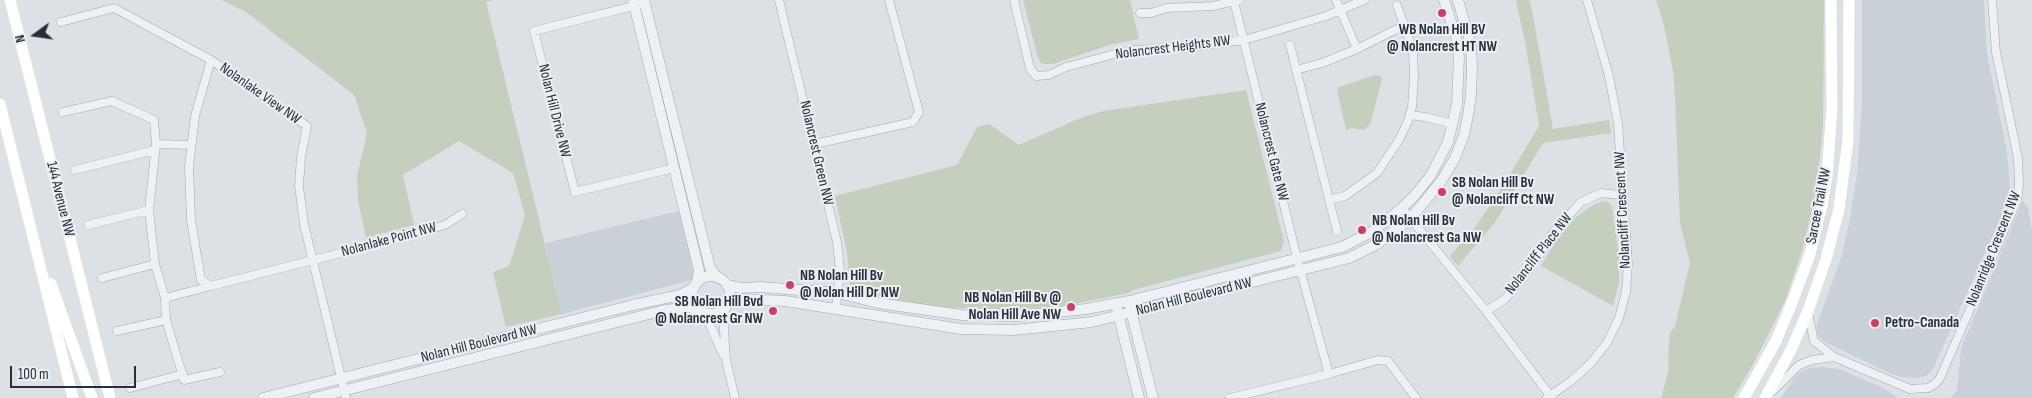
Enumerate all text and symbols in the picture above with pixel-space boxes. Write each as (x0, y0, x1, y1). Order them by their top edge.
marker: WB Nolan Hill BV @ Nolancrest HT NW (1436, 7, 1448, 19)
north arrow (10, 10, 60, 60)
place label: WB Nolan Hill BV @ Nolancrest HT NW (1387, 21, 1497, 56)
street label: Nolancrest Heights NW (1114, 32, 1232, 64)
text: N (11, 33, 29, 44)
street label: Nolanlake View NW (216, 59, 304, 129)
street label: Nolan Hill Drive NW (534, 62, 574, 160)
street label: Nolancrest Green NW (795, 99, 837, 207)
street label: Nolancrest Gate NW (1250, 101, 1292, 203)
street label: Nolancliff Crescent NW (1611, 151, 1635, 269)
street label: 144 Avenue NW (42, 160, 78, 238)
street label: Sarcee Trail NW (1803, 167, 1835, 245)
place label: SB Nolan Hill Bv @ Nolancliff Ct NW (1452, 174, 1554, 209)
marker: SB Nolan Hill Bv @ Nolancliff Ct NW (1436, 186, 1448, 198)
street label: Nolanridge Crescent NW (1963, 189, 2025, 309)
street label: Nolancliff Place NW (1502, 210, 1576, 298)
place label: NB Nolan Hill Bv @ Nolancrest Ga NW (1372, 212, 1481, 247)
street label: Nolanlake Point NW (340, 219, 438, 261)
marker: NB Nolan Hill Bv @ Nolancrest Ga NW (1356, 224, 1368, 236)
place label: NB Nolan Hill Bv @ Nolan Hill Dr NW (800, 267, 899, 302)
street label: Nolan Hill Boulevard NW (1134, 274, 1254, 320)
marker: NB Nolan Hill Bv @ Nolan Hill Dr NW (784, 279, 796, 291)
place label: NB Nolan Hill Bv @ Nolan Hill Ave NW (964, 289, 1061, 324)
place label: SB Nolan Hill Bvd @ Nolancrest Gr NW (655, 293, 763, 328)
marker: NB Nolan Hill Bv @ Nolan Hill Ave NW (1065, 301, 1077, 313)
marker: SB Nolan Hill Bvd @ Nolancrest Gr NW (767, 305, 779, 317)
place label: Petro-Canada (1885, 314, 1959, 332)
marker: Petro-Canada (1869, 317, 1881, 329)
street label: Nolan Hill Boulevard NW (419, 321, 539, 367)
scale bar (12, 356, 139, 388)
text: 100 m (18, 365, 49, 384)

